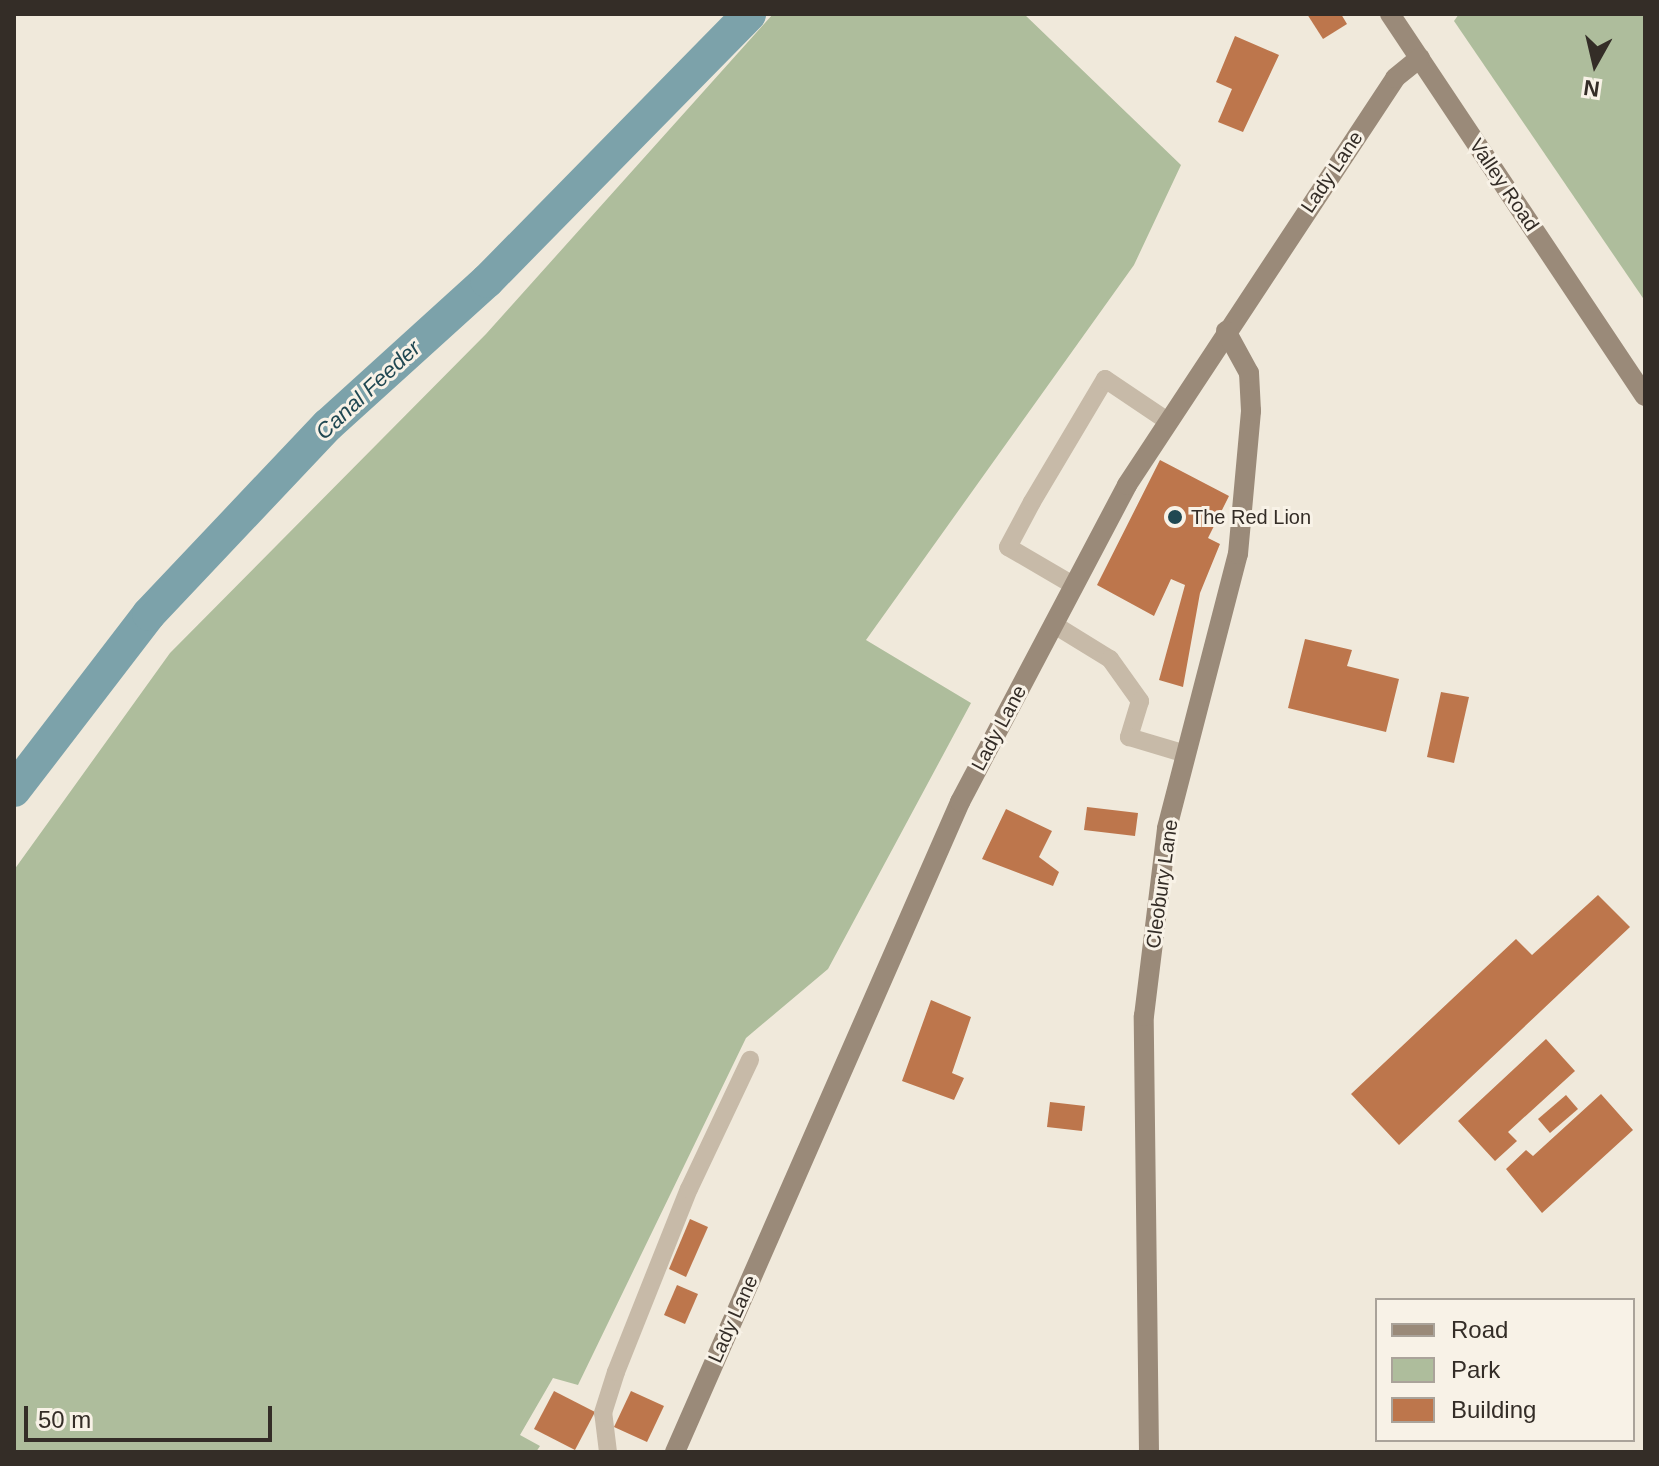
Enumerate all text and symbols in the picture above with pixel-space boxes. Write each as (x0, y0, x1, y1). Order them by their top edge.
north arrow (1555, 24, 1635, 104)
text: N (1582, 75, 1601, 102)
street label: Lady Lane (1296, 127, 1368, 217)
street label: Valley Road (1464, 134, 1544, 236)
water label: Canal Feeder (310, 335, 426, 445)
place label: The Red Lion (1191, 505, 1311, 529)
marker: The Red Lion (1166, 508, 1184, 526)
street label: Lady Lane (966, 681, 1032, 775)
street label: Cleobury Lane (1141, 818, 1183, 950)
street label: Lady Lane (703, 1271, 763, 1367)
legend (1375, 1298, 1635, 1442)
text: Road (1451, 1316, 1508, 1343)
text: Park (1451, 1356, 1500, 1383)
scale bar (28, 1390, 276, 1440)
text: Building (1451, 1396, 1536, 1423)
text: 50 m (38, 1406, 91, 1433)

